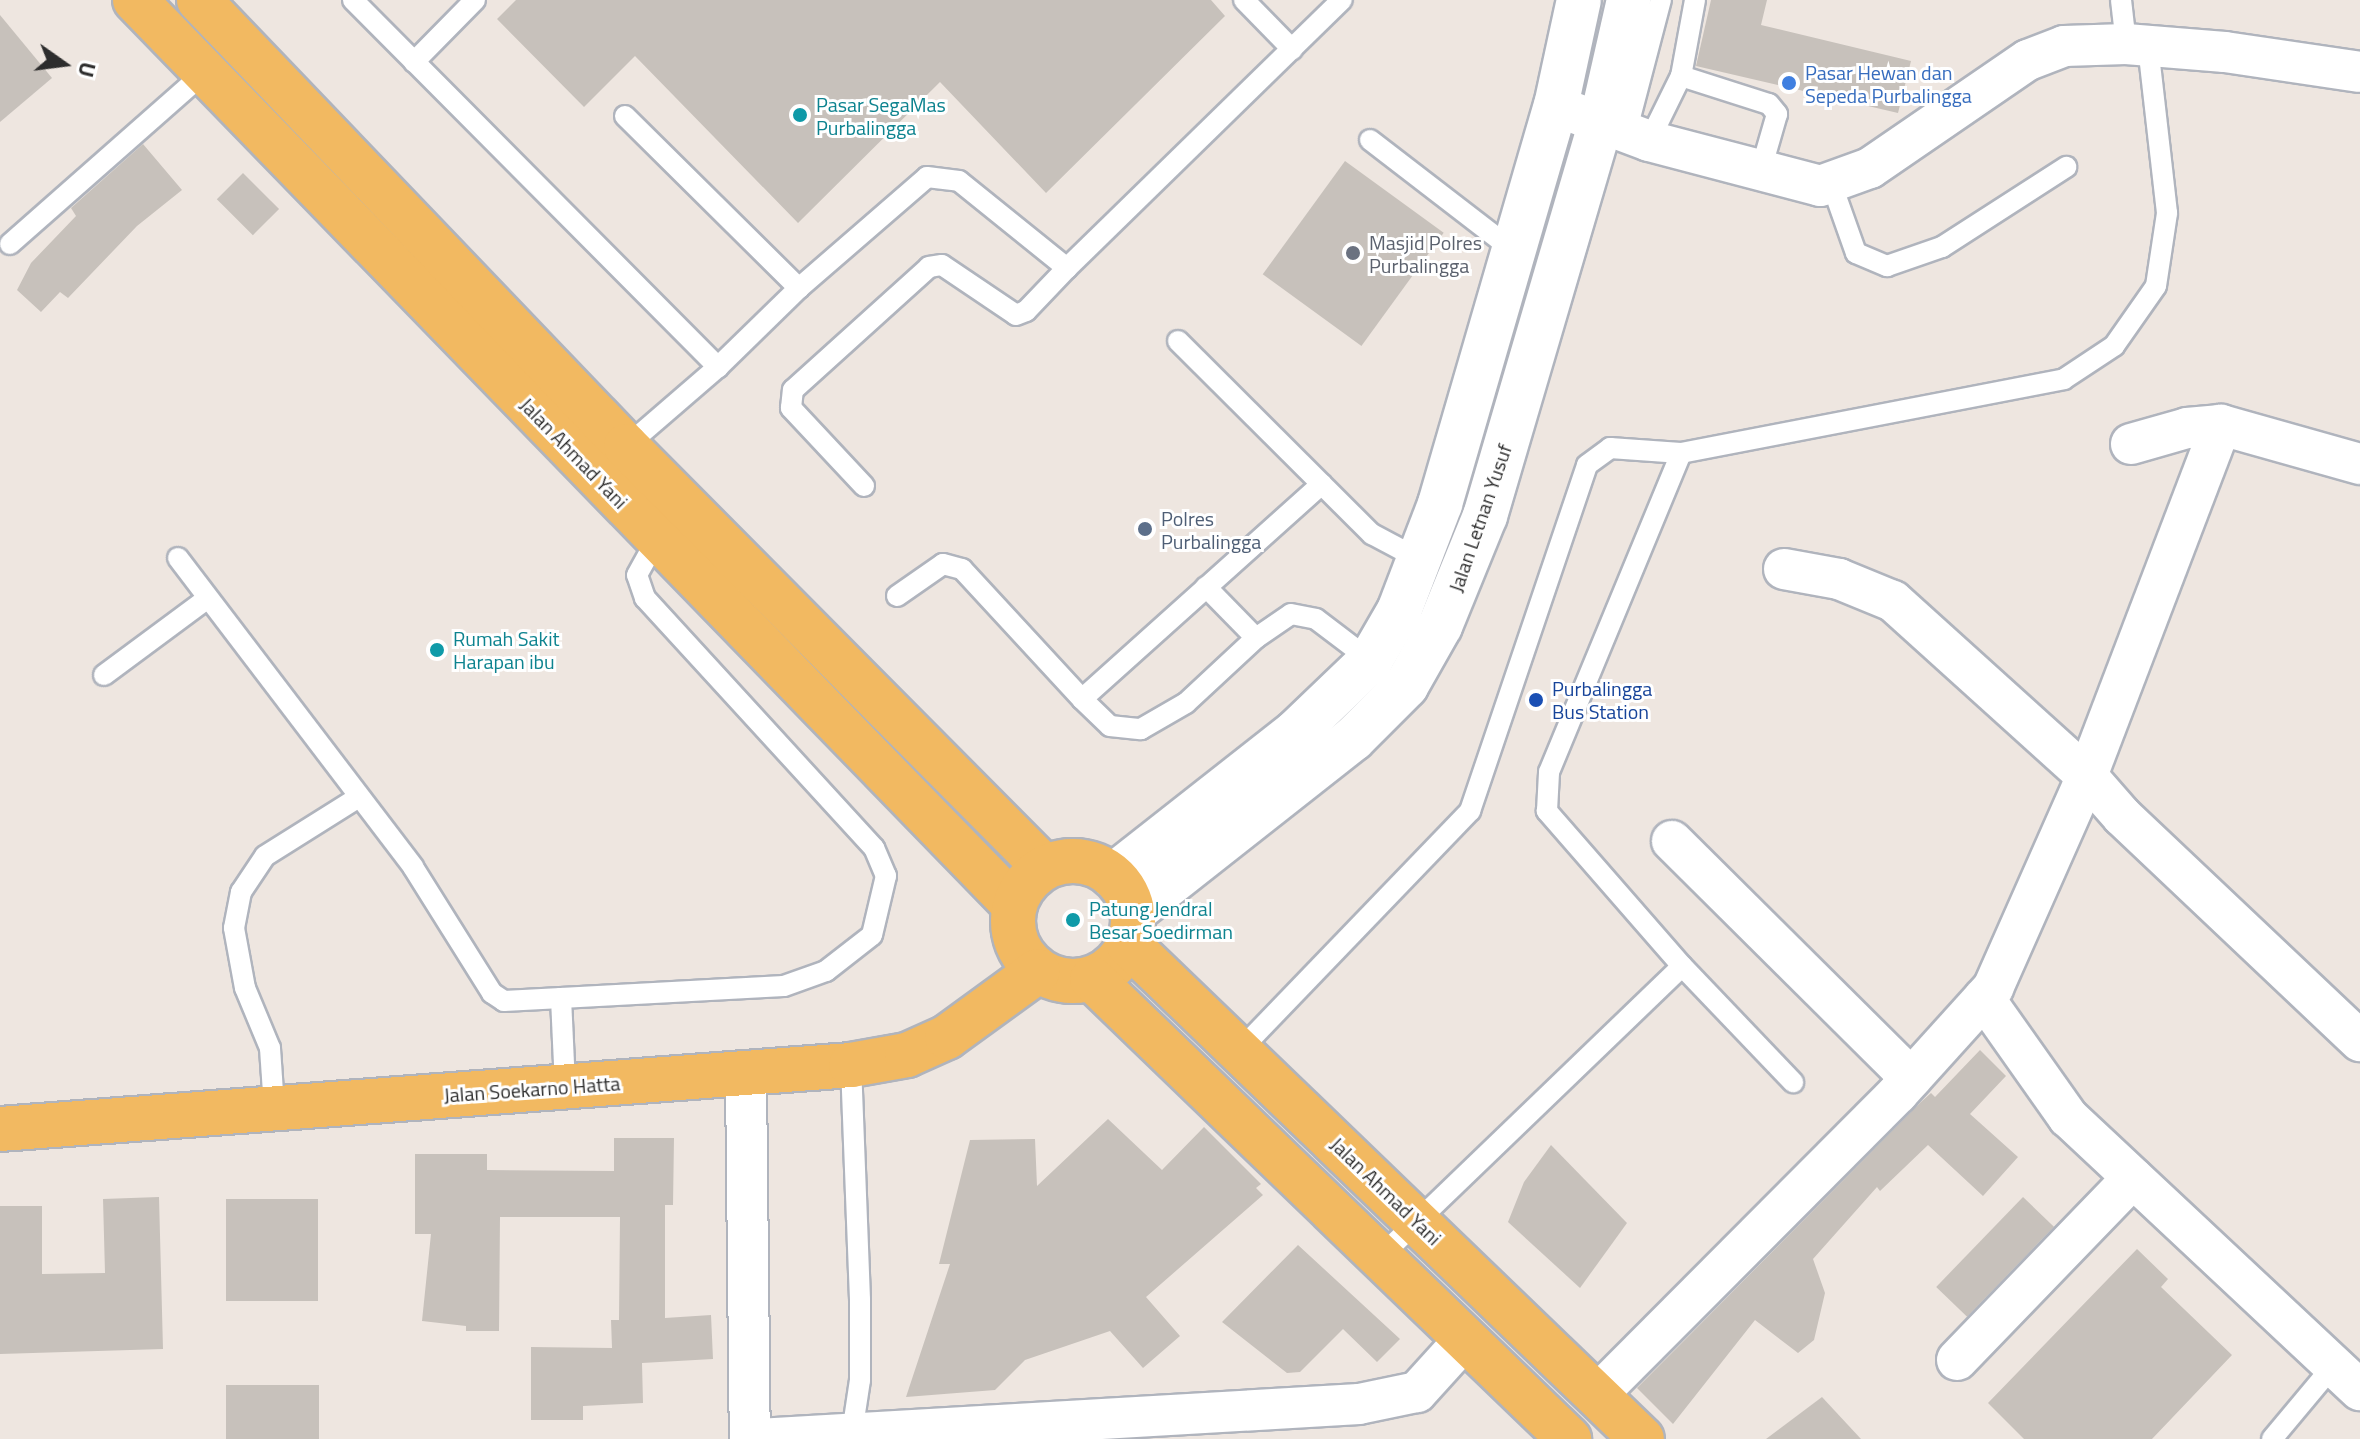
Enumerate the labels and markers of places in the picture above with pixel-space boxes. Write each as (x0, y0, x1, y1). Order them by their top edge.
place label: Pasar Hewan dan Sepeda Purbalingga (1805, 60, 1972, 107)
marker: Pasar Hewan dan Sepeda Purbalingga (1780, 74, 1798, 92)
place label: Pasar SegaMas Purbalingga (816, 92, 946, 139)
marker: Pasar SegaMas Purbalingga (791, 106, 809, 124)
place label: Masjid Polres Purbalingga (1369, 230, 1482, 277)
marker: Masjid Polres Purbalingga (1344, 244, 1362, 262)
place label: Polres Purbalingga (1161, 506, 1261, 553)
marker: Polres Purbalingga (1136, 520, 1154, 538)
place label: Rumah Sakit Harapan ibu (453, 626, 560, 673)
marker: Rumah Sakit Harapan ibu (428, 641, 446, 659)
place label: Purbalingga Bus Station (1552, 676, 1652, 723)
marker: Purbalingga Bus Station (1527, 691, 1545, 709)
place label: Patung Jendral Besar Soedirman (1089, 896, 1233, 943)
marker: Patung Jendral Besar Soedirman (1064, 911, 1082, 929)

